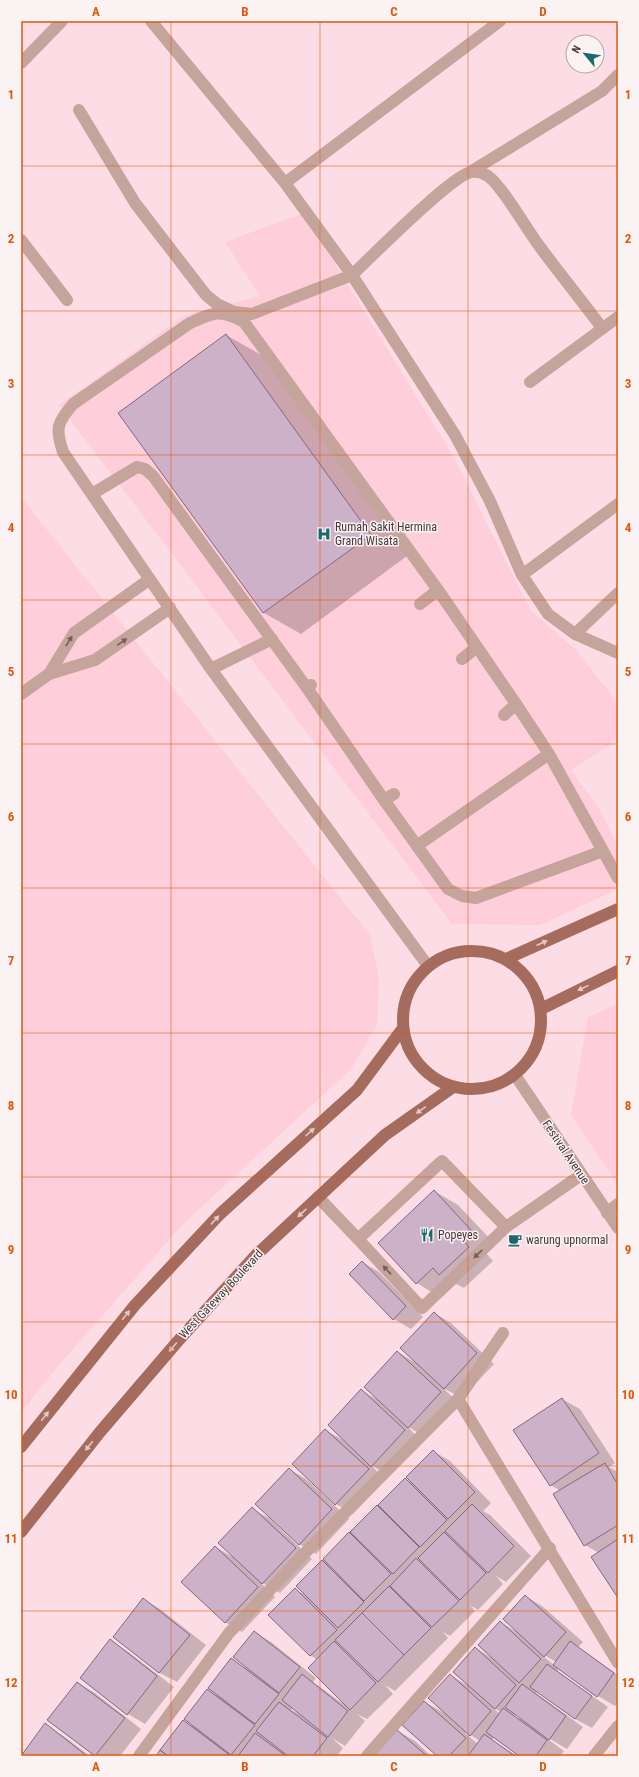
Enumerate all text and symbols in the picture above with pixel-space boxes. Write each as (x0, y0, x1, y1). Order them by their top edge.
text: A (92, 4, 100, 19)
text: B (241, 4, 249, 19)
text: C (390, 4, 398, 19)
text: D (539, 4, 547, 19)
north arrow (565, 34, 605, 74)
text: N (569, 43, 584, 55)
text: 1 (8, 87, 14, 102)
text: 1 (625, 87, 631, 102)
text: 2 (8, 231, 15, 246)
text: 2 (625, 231, 632, 246)
text: 3 (8, 376, 14, 391)
text: 3 (625, 376, 631, 391)
text: 4 (8, 520, 15, 535)
place label: Rumah Sakit Hermina Grand Wisata (335, 520, 437, 548)
text: 4 (625, 520, 632, 535)
hospital icon: Rumah Sakit Hermina Grand Wisata (316, 526, 332, 542)
one-way arrow (66, 635, 73, 647)
one-way arrow (117, 638, 127, 646)
text: 5 (8, 664, 15, 679)
text: 5 (625, 664, 632, 679)
text: 6 (8, 809, 15, 824)
text: 6 (625, 809, 632, 824)
one-way arrow (536, 940, 548, 947)
text: 7 (8, 953, 15, 968)
text: 7 (625, 953, 632, 968)
one-way arrow (577, 985, 589, 991)
text: 8 (8, 1098, 14, 1113)
text: 8 (625, 1098, 631, 1113)
one-way arrow (416, 1106, 426, 1114)
street label: Festival Avenue (540, 1117, 593, 1187)
one-way arrow (306, 1128, 315, 1137)
one-way arrow (296, 1208, 307, 1217)
one-way arrow (210, 1215, 219, 1225)
restaurant icon: Popeyes (419, 1227, 435, 1243)
place label: Popeyes (438, 1228, 478, 1242)
cafe icon: warung upnormal (507, 1232, 523, 1248)
place label: warung upnormal (526, 1233, 608, 1247)
text: 9 (8, 1242, 14, 1257)
text: 9 (625, 1242, 631, 1257)
street label: West Gateway Boulevard (176, 1247, 266, 1341)
one-way arrow (473, 1249, 483, 1259)
one-way arrow (382, 1265, 392, 1275)
one-way arrow (122, 1310, 131, 1321)
one-way arrow (168, 1341, 177, 1352)
text: 10 (4, 1387, 18, 1402)
text: 10 (621, 1387, 635, 1402)
one-way arrow (41, 1411, 49, 1422)
one-way arrow (85, 1441, 93, 1452)
text: 11 (4, 1531, 18, 1546)
text: 11 (621, 1531, 635, 1546)
text: 12 (4, 1675, 18, 1690)
text: 12 (621, 1675, 635, 1690)
text: A (92, 1759, 100, 1774)
text: B (241, 1759, 249, 1774)
text: C (390, 1759, 398, 1774)
text: D (539, 1759, 547, 1774)

